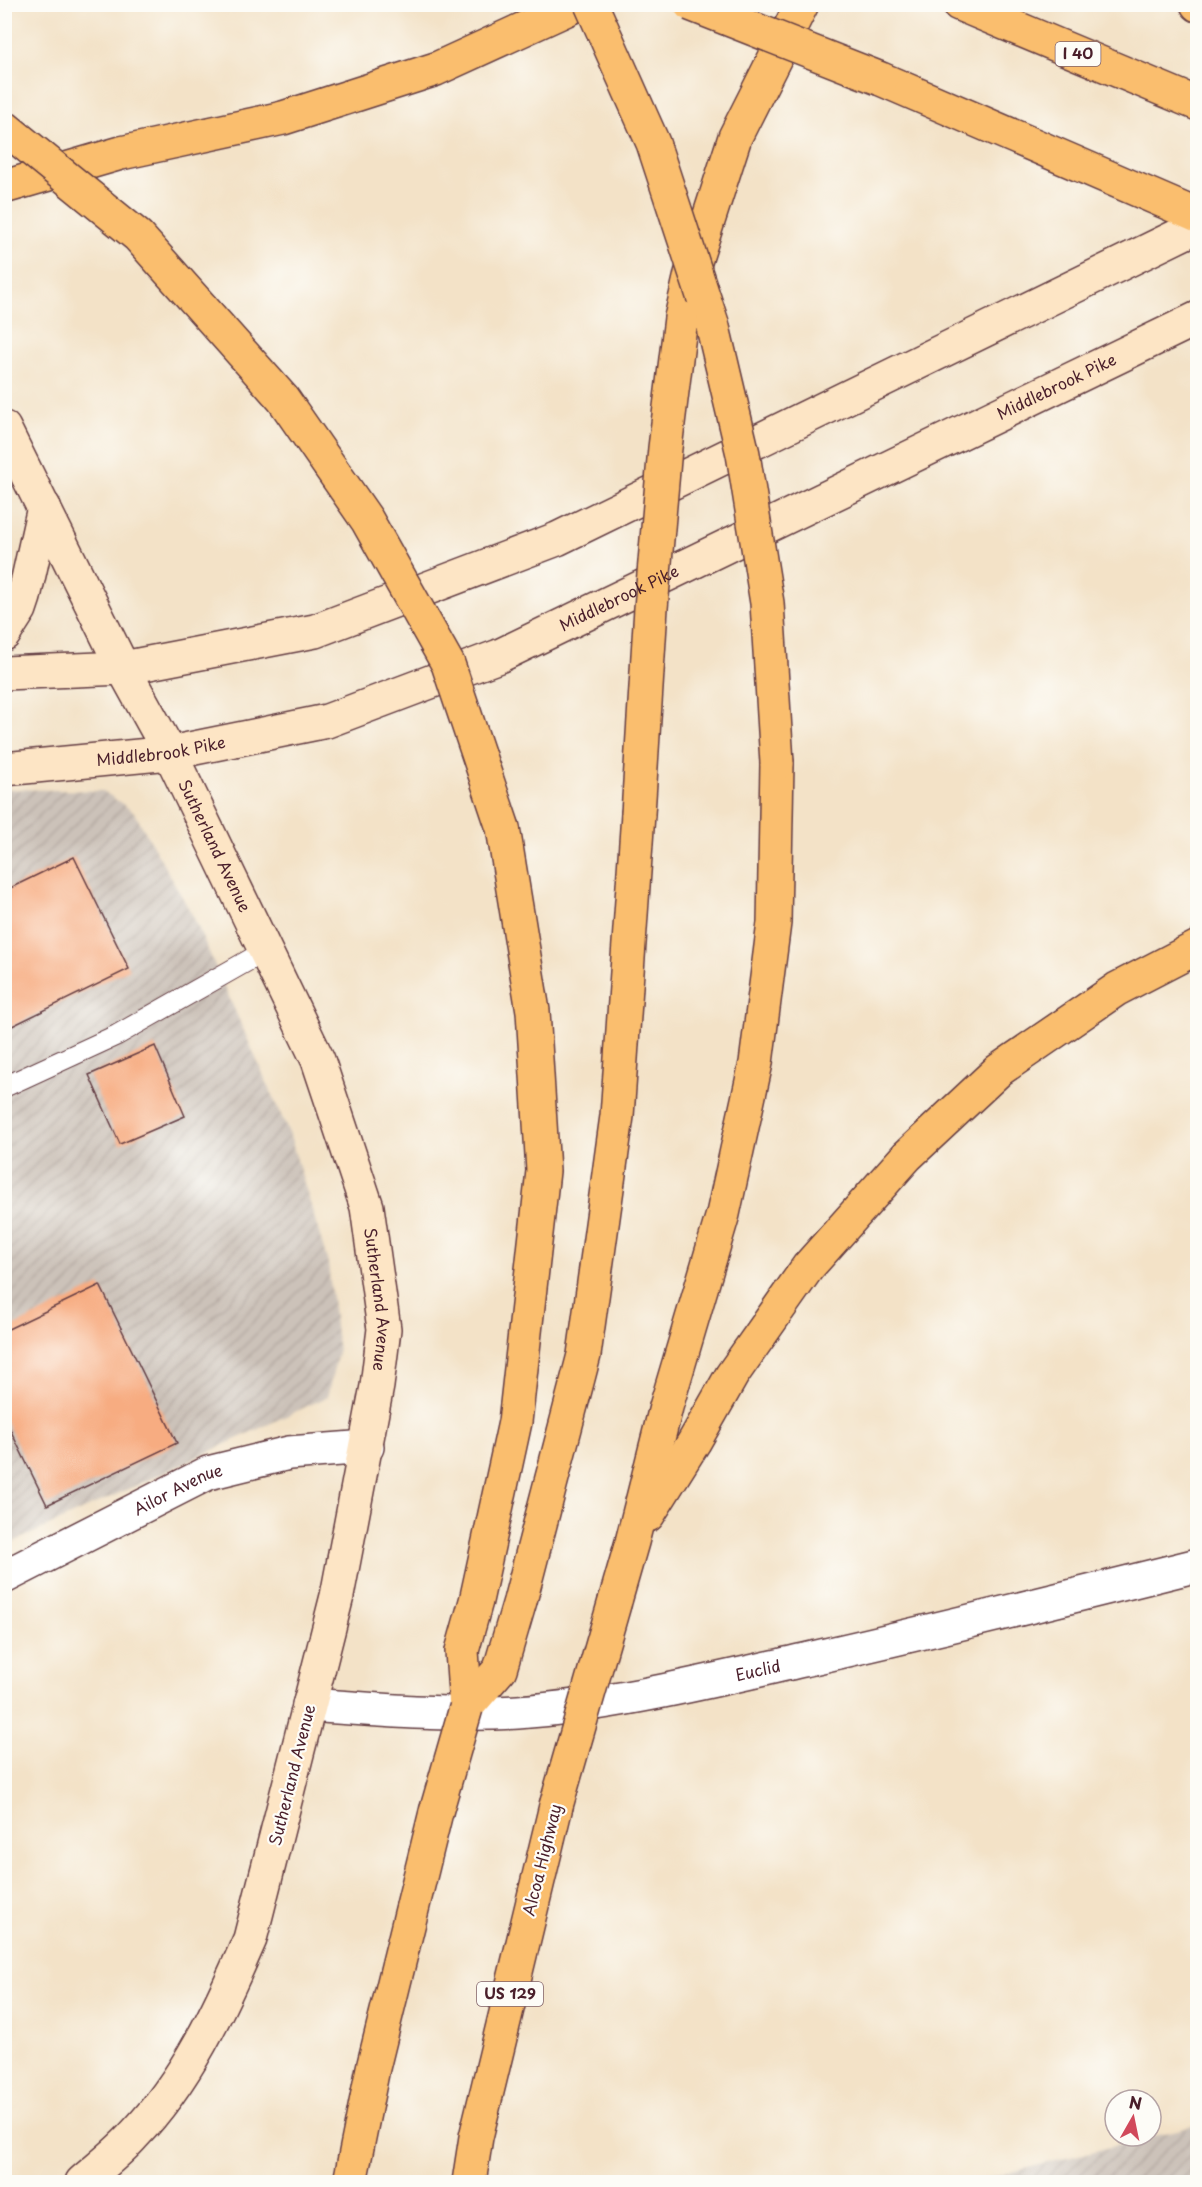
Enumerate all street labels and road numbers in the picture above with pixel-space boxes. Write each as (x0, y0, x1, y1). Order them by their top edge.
road number: I 40 (1056, 42, 1100, 66)
street label: Middlebrook Pike (992, 346, 1120, 425)
street label: Middlebrook Pike (555, 558, 682, 636)
street label: Middlebrook Pike (95, 729, 227, 771)
street label: Sutherland Avenue (173, 775, 258, 916)
street label: Sutherland Avenue (359, 1226, 397, 1373)
street label: Ailor Avenue (129, 1457, 225, 1520)
street label: Euclid (733, 1653, 783, 1686)
street label: Sutherland Avenue (262, 1701, 320, 1848)
street label: Alcoa Highway (516, 1801, 567, 1918)
road number: US 129 (477, 1982, 543, 2006)

